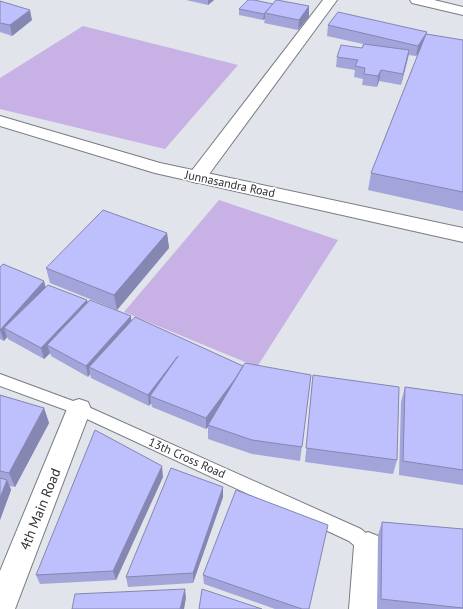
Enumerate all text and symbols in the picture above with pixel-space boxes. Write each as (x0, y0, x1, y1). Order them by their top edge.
street label: Junnasandra Road (183, 166, 277, 200)
street label: 13th Cross Road (146, 434, 228, 481)
street label: 4th Main Road (15, 465, 65, 553)

